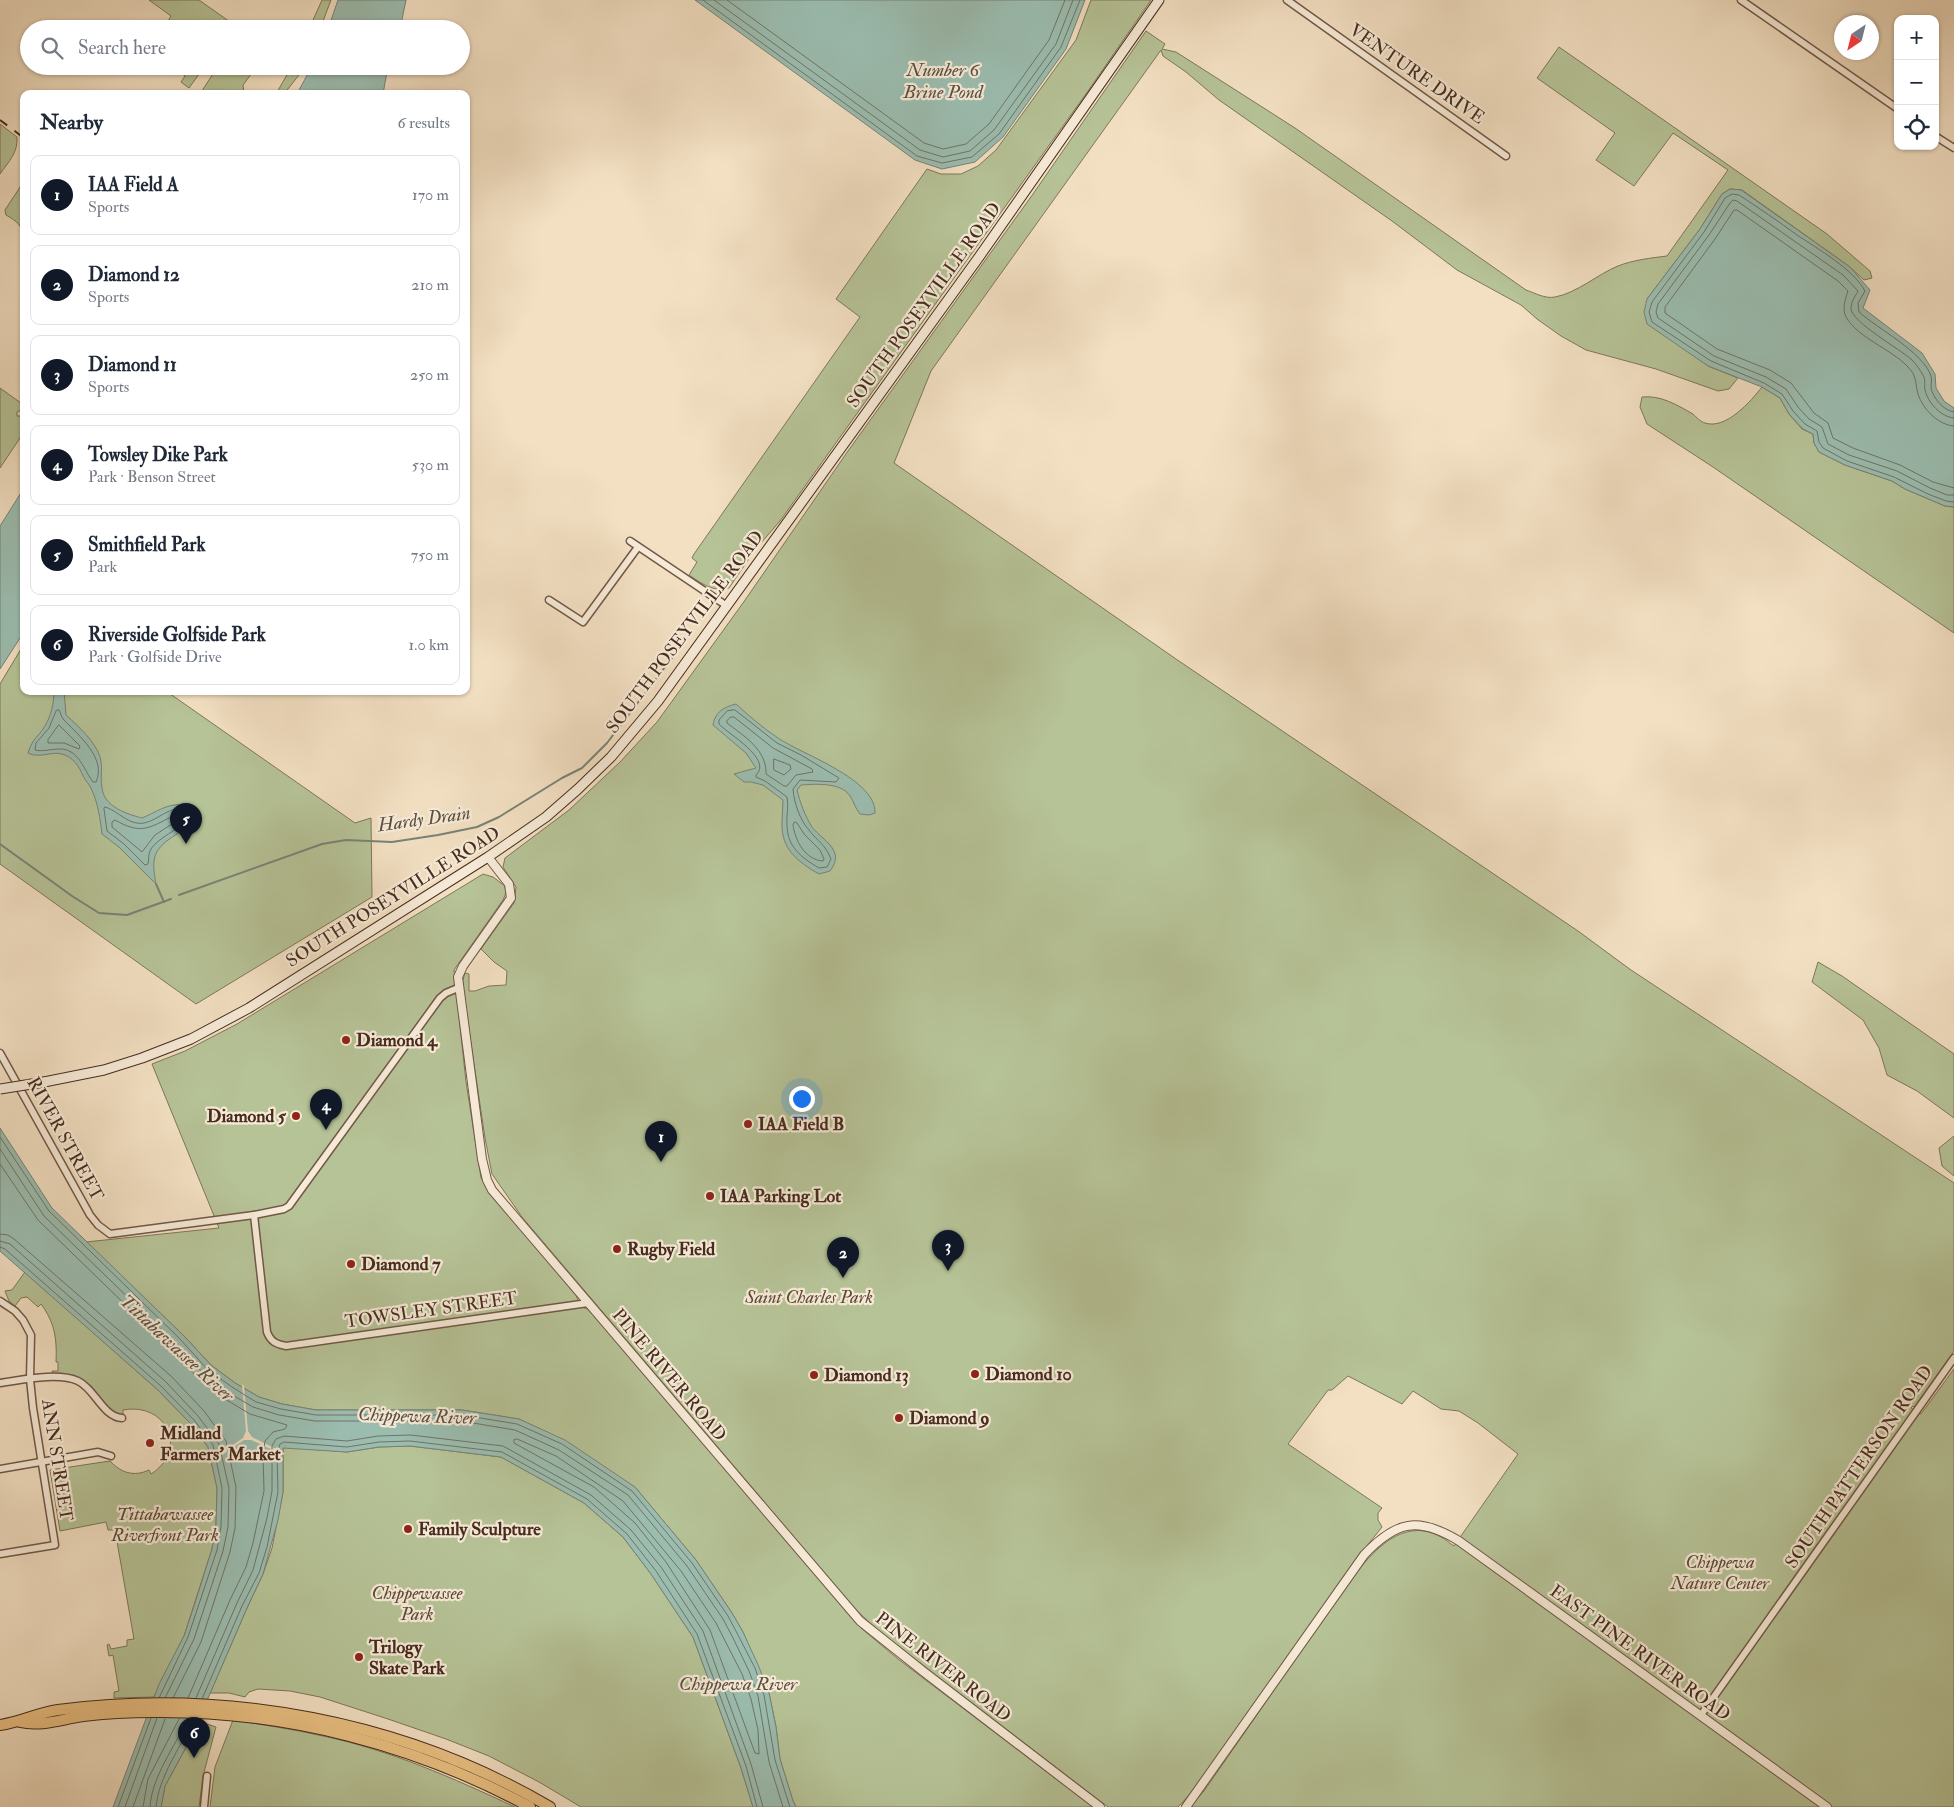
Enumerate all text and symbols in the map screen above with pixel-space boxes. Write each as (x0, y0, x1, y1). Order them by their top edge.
north arrow (1834, 15, 1879, 60)
map controls (1894, 15, 1939, 150)
button: + (1894, 15, 1939, 60)
street label: VENTURE DRIVE (1345, 19, 1489, 129)
search box (20, 20, 470, 75)
icon: search (38, 34, 66, 62)
text: Search here (78, 36, 166, 60)
water label: Number 6 Brine Pond (902, 58, 984, 104)
button: − (1894, 60, 1939, 105)
button: locate (1894, 105, 1939, 150)
text: Nearby (40, 109, 103, 136)
text: 6 results (398, 113, 450, 133)
text: IAA Field A (88, 173, 179, 197)
text: 1 (54, 185, 60, 205)
text: 170 m (412, 185, 449, 205)
text: Sports (88, 197, 129, 217)
street label: SOUTH POSEYVILLE ROAD (842, 198, 1006, 412)
text: Diamond 12 (88, 263, 180, 287)
text: 2 (53, 275, 61, 295)
text: 210 m (411, 275, 449, 295)
text: Sports (88, 287, 129, 307)
text: Diamond 11 (88, 353, 177, 377)
text: 3 (54, 365, 60, 385)
text: 250 m (410, 365, 449, 385)
text: Sports (88, 377, 129, 397)
text: Towsley Dike Park (88, 443, 228, 467)
text: 4 (53, 455, 61, 475)
text: 530 m (412, 455, 449, 475)
text: Park · Benson Street (88, 467, 216, 487)
street label: SOUTH POSEYVILLE ROAD (601, 526, 769, 738)
text: Smithfield Park (88, 533, 206, 557)
text: 5 (53, 545, 61, 565)
text: 750 m (411, 545, 449, 565)
text: Park (88, 557, 117, 577)
text: Riverside Golfside Park (88, 623, 266, 647)
text: 6 (53, 635, 61, 655)
text: 1.0 km (409, 635, 449, 655)
text: Park · Golfside Drive (88, 647, 222, 667)
water label: Hardy Drain (375, 801, 472, 838)
pin: 5 (170, 803, 202, 844)
street label: SOUTH POSEYVILLE ROAD (282, 821, 504, 973)
place label: Diamond 4 (356, 1029, 438, 1052)
marker: Diamond 4 (340, 1034, 352, 1046)
street label: RIVER STREET (21, 1073, 109, 1205)
your location (789, 1086, 815, 1112)
pin: 4 (310, 1089, 342, 1130)
place label: Diamond 5 (207, 1105, 287, 1128)
marker: Diamond 5 (290, 1110, 302, 1122)
place label: IAA Field B (758, 1113, 844, 1136)
marker: IAA Field B (742, 1118, 754, 1130)
pin: 1 (645, 1121, 677, 1162)
place label: IAA Parking Lot (720, 1185, 841, 1208)
marker: IAA Parking Lot (704, 1190, 716, 1202)
pin: 3 (932, 1230, 964, 1271)
pin: 2 (827, 1237, 859, 1278)
place label: Rugby Field (627, 1238, 715, 1261)
marker: Rugby Field (611, 1243, 623, 1255)
place label: Diamond 7 (361, 1253, 441, 1276)
marker: Diamond 7 (345, 1258, 357, 1270)
street label: TOWSLEY STREET (343, 1286, 519, 1333)
park label: Saint Charles Park (744, 1286, 873, 1309)
water label: Tittabawassee River (115, 1289, 240, 1408)
street label: PINE RIVER ROAD (607, 1304, 731, 1446)
street label: SOUTH PATTERSON ROAD (1780, 1361, 1938, 1573)
place label: Diamond 10 (985, 1363, 1072, 1386)
place label: Diamond 13 (824, 1364, 909, 1387)
marker: Diamond 10 (969, 1368, 981, 1380)
marker: Diamond 13 (808, 1369, 820, 1381)
street label: ANN STREET (36, 1396, 78, 1523)
water label: Chippewa River (357, 1402, 477, 1430)
place label: Diamond 9 (909, 1407, 990, 1430)
marker: Diamond 9 (893, 1412, 905, 1424)
place label: Midland Farmers' Market (159, 1422, 281, 1466)
marker: Midland Farmers' Market (144, 1437, 156, 1449)
park label: Tittabawassee Riverfront Park (110, 1503, 219, 1547)
place label: Family Sculpture (418, 1518, 541, 1541)
marker: Family Sculpture (402, 1523, 414, 1535)
park label: Chippewa Nature Center (1670, 1551, 1770, 1595)
street label: EAST PINE RIVER ROAD (1545, 1580, 1735, 1726)
park label: Chippewassee Park (371, 1582, 464, 1626)
street label: PINE RIVER ROAD (870, 1607, 1016, 1727)
place label: Trilogy Skate Park (368, 1636, 445, 1680)
marker: Trilogy Skate Park (353, 1651, 365, 1663)
water label: Chippewa River (679, 1672, 798, 1696)
pin: 6 (178, 1717, 210, 1758)

